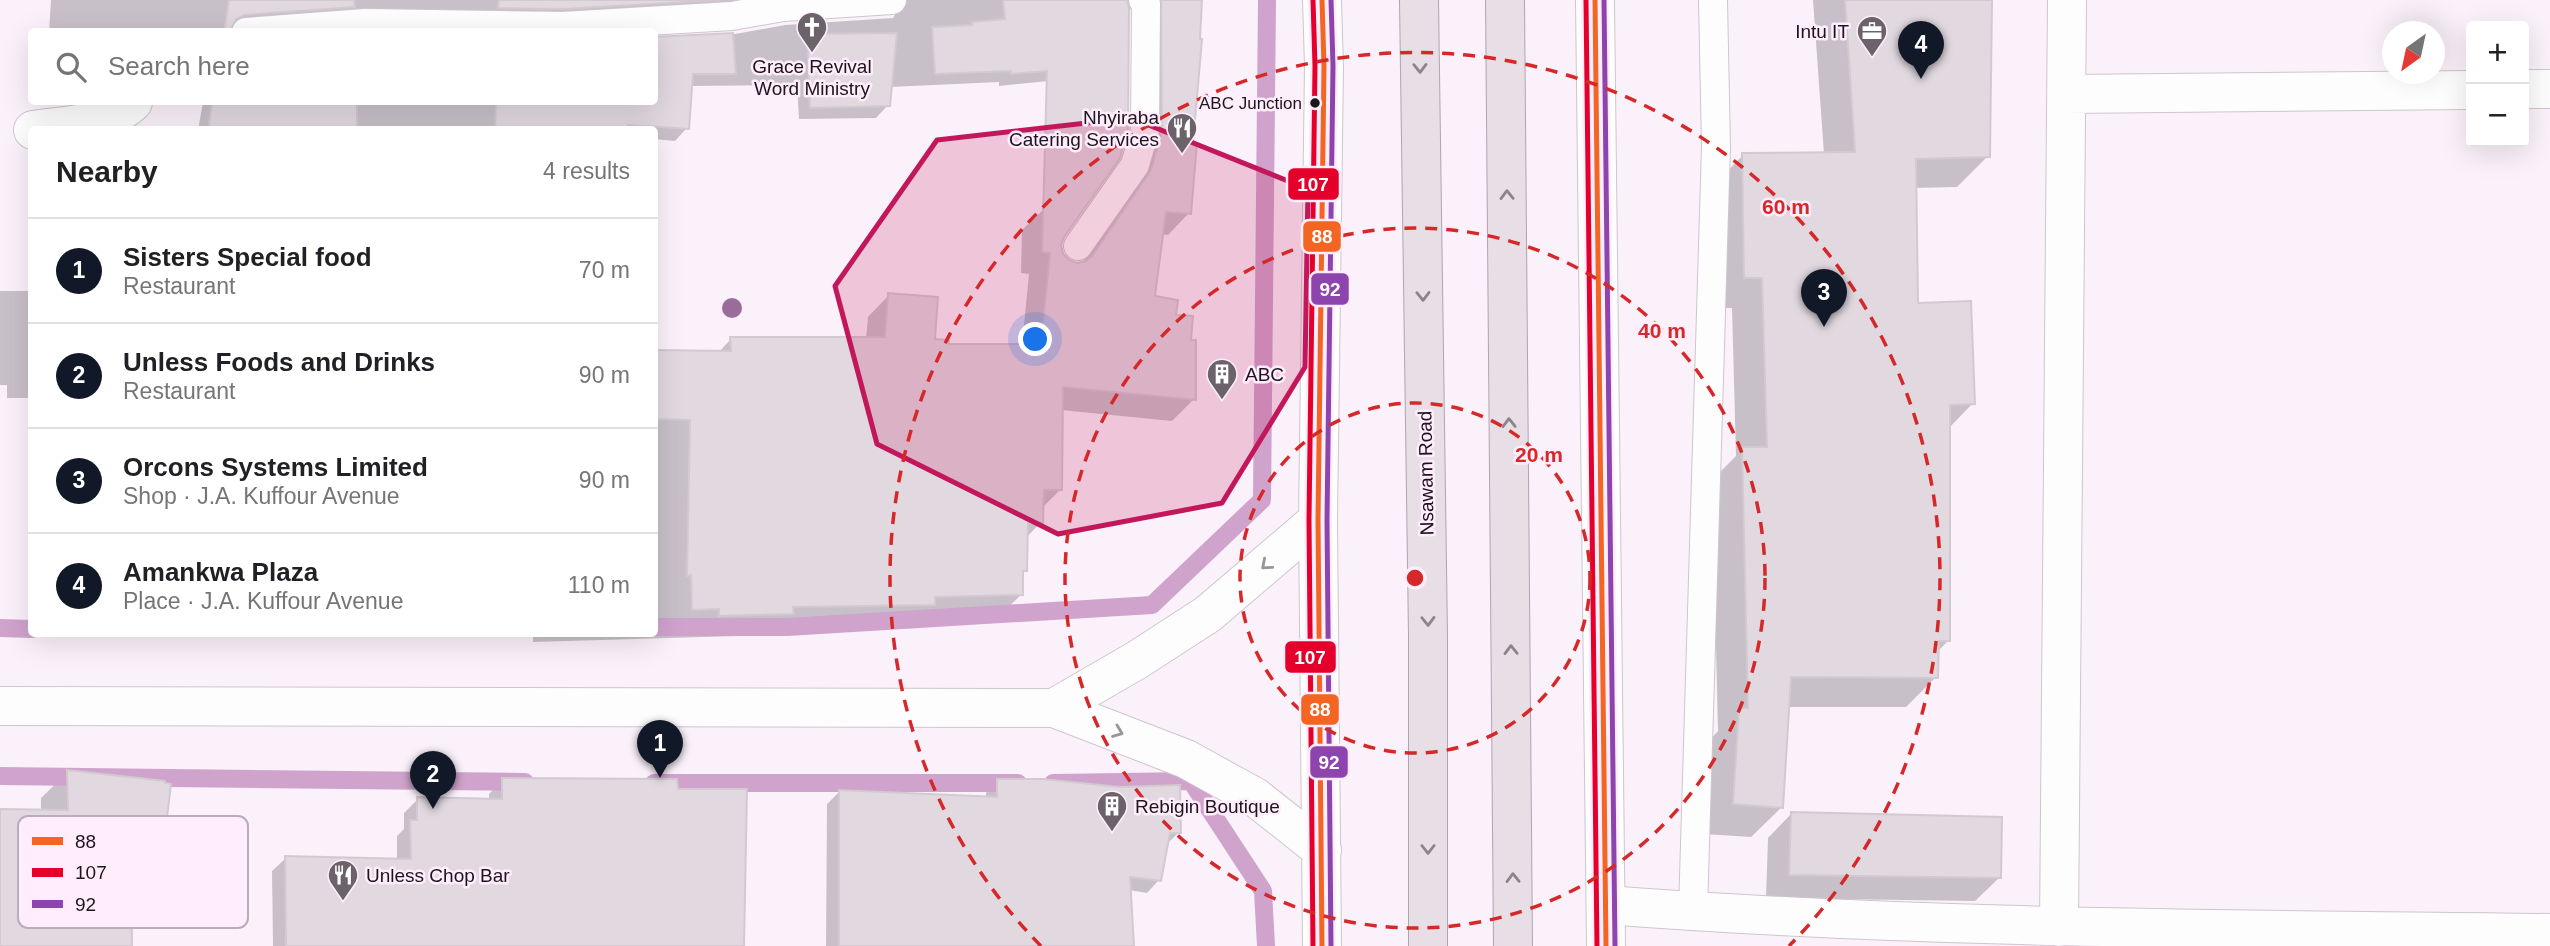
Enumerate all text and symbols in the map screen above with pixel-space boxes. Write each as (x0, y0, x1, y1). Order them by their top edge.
church icon: Grace Revival Word Ministry (795, 10, 829, 54)
office icon: Intu IT (1855, 14, 1889, 58)
place label: Intu IT (1795, 21, 1849, 42)
pin: 4 (1898, 21, 1944, 79)
north arrow (2382, 21, 2445, 84)
map controls (2466, 21, 2529, 147)
button: + (2466, 21, 2529, 84)
search box (28, 28, 658, 105)
icon: search (52, 48, 90, 86)
text: Search here (108, 51, 250, 81)
place label: Grace Revival Word Ministry (752, 56, 872, 99)
one-way arrow (1412, 63, 1427, 74)
button: − (2466, 84, 2529, 147)
place label: ABC Junction (1199, 94, 1302, 113)
marker: ABC Junction (1308, 96, 1322, 110)
place label: Nhyiraba Catering Services (1009, 107, 1159, 150)
restaurant icon: Nhyiraba Catering Services (1165, 111, 1199, 155)
text: Nearby (56, 155, 158, 188)
text: 4 results (543, 158, 630, 184)
line badge: 107 (1287, 167, 1340, 201)
text: 107 (1297, 174, 1329, 195)
one-way arrow (1499, 190, 1515, 200)
text: 60 m (1762, 195, 1810, 218)
line badge: 88 (1302, 220, 1342, 253)
text: 88 (1311, 226, 1333, 247)
text: Sisters Special food (123, 242, 372, 272)
text: 1 (73, 257, 85, 283)
text: 70 m (579, 257, 630, 283)
pin: 3 (1801, 269, 1847, 327)
line badge: 92 (1310, 272, 1350, 306)
text: Restaurant (123, 273, 236, 299)
text: 92 (1319, 279, 1341, 300)
one-way arrow (1415, 291, 1431, 301)
text: 40 m (1638, 319, 1686, 342)
your location (1018, 322, 1052, 356)
text: Unless Foods and Drinks (123, 347, 435, 377)
building icon: ABC (1205, 357, 1239, 401)
text: 2 (73, 362, 85, 388)
text: 90 m (579, 362, 630, 388)
place label: ABC (1245, 364, 1284, 385)
text: Restaurant (123, 378, 236, 404)
street label: Nsawam Road (1414, 411, 1438, 535)
one-way arrow (1501, 417, 1517, 428)
text: 20 m (1515, 443, 1563, 466)
text: Orcons Systems Limited (123, 452, 428, 482)
text: 3 (73, 467, 85, 493)
text: 90 m (579, 467, 630, 493)
text: Shop · J.A. Kuffour Avenue (123, 483, 400, 509)
text: Amankwa Plaza (123, 557, 318, 587)
one-way arrow (1261, 557, 1274, 569)
centre of rings (1403, 566, 1427, 590)
text: 4 (73, 572, 85, 598)
text: 110 m (568, 572, 630, 598)
text: Place · J.A. Kuffour Avenue (123, 588, 403, 614)
one-way arrow (1420, 616, 1436, 627)
line badge: 107 (1284, 640, 1337, 674)
one-way arrow (1503, 645, 1519, 655)
text: 107 (1294, 647, 1326, 668)
line badge: 88 (1300, 693, 1340, 726)
text: 88 (1309, 699, 1331, 720)
pin: 1 (637, 720, 683, 778)
one-way arrow (1111, 724, 1123, 738)
line badge: 92 (1309, 745, 1349, 779)
pin: 2 (410, 751, 456, 809)
text: 92 (1318, 752, 1340, 773)
building icon: Rebigin Boutique (1095, 789, 1129, 833)
place label: Rebigin Boutique (1135, 796, 1280, 817)
legend (18, 816, 248, 928)
text: 88 (75, 831, 96, 852)
one-way arrow (1420, 844, 1436, 854)
restaurant icon: Unless Chop Bar (326, 858, 360, 902)
text: 107 (75, 862, 107, 883)
place label: Unless Chop Bar (366, 865, 510, 886)
one-way arrow (1505, 872, 1521, 883)
text: 92 (75, 894, 96, 915)

